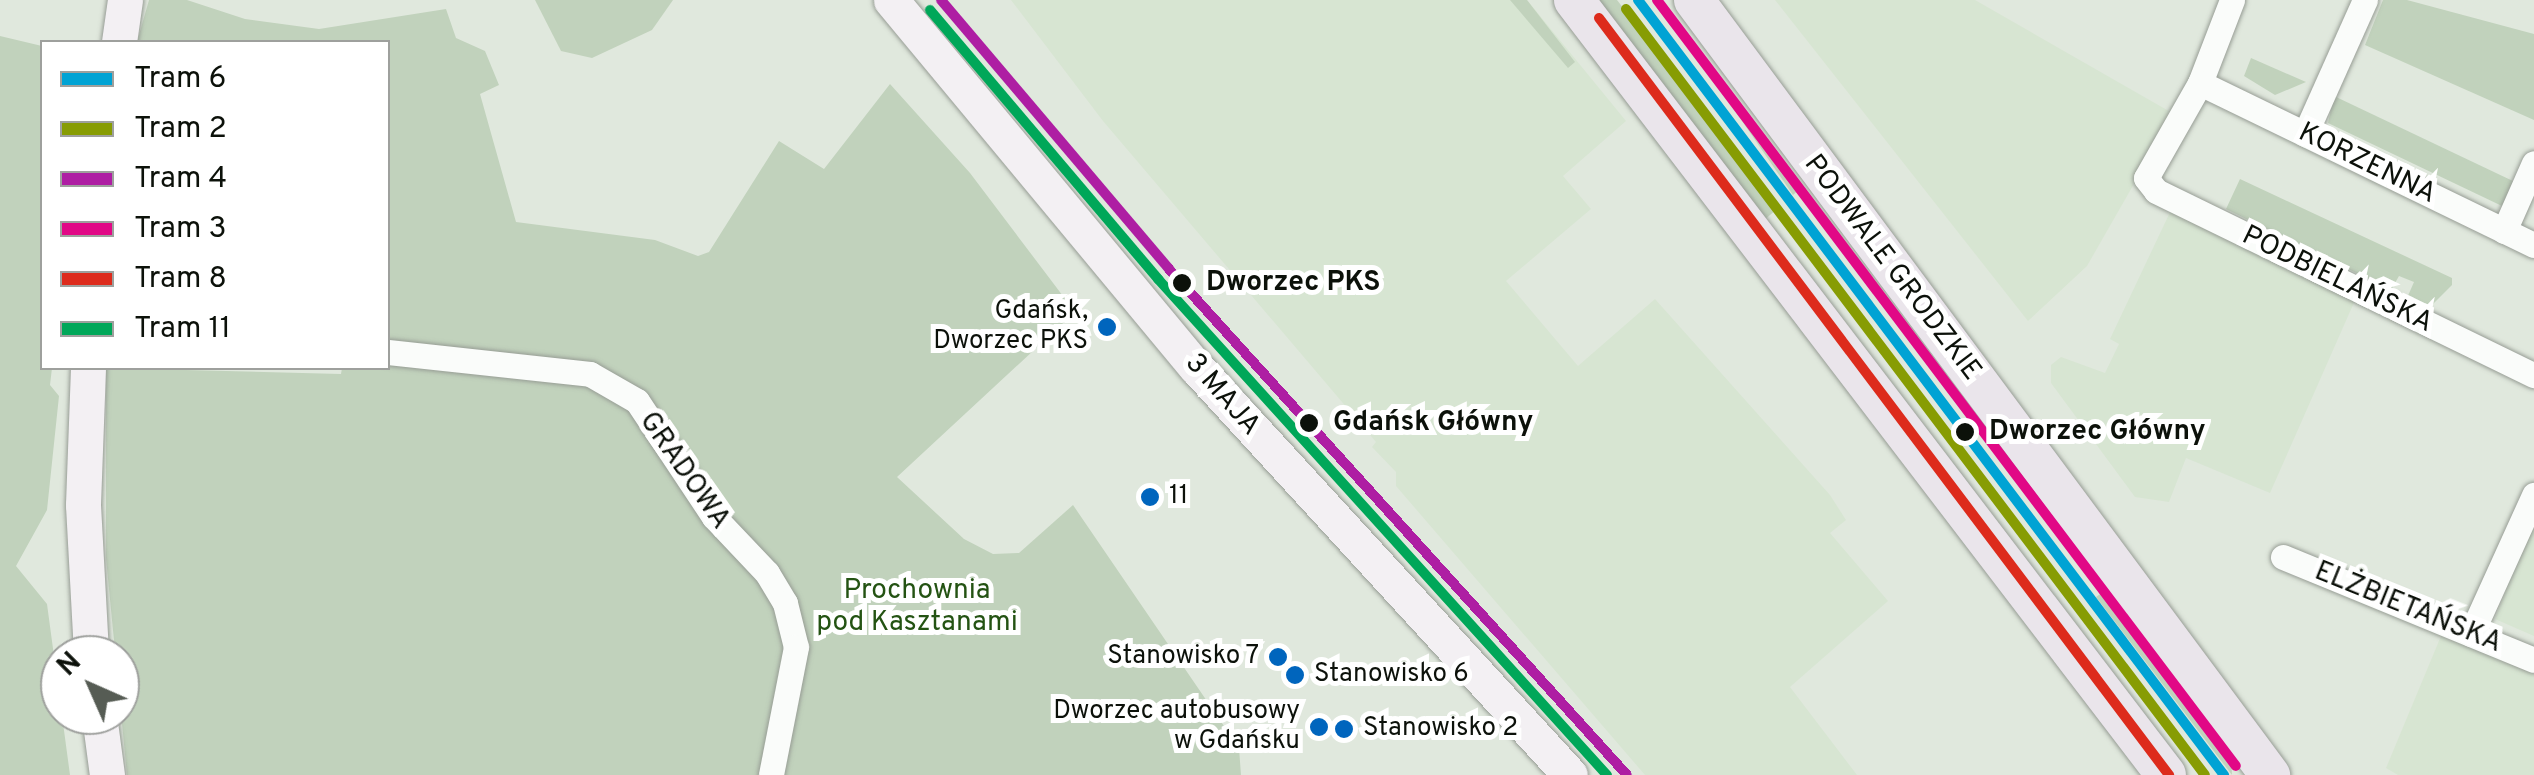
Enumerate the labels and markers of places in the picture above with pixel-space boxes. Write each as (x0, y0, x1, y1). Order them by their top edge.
place label: Dworzec PKS (1206, 266, 1381, 300)
marker: Dworzec PKS (1167, 268, 1197, 298)
place label: Gdańsk, Dworzec PKS (933, 296, 1088, 358)
marker: Gdańsk, Dworzec PKS (1097, 317, 1117, 337)
place label: Gdańsk Główny (1333, 406, 1533, 440)
marker: Gdańsk Główny (1294, 408, 1324, 438)
place label: Dworzec Główny (1989, 415, 2206, 449)
marker: Dworzec Główny (1950, 417, 1980, 447)
place label: 11 (1169, 481, 1188, 513)
marker: 11 (1140, 487, 1160, 507)
place label: Stanowisko 7 (1106, 641, 1259, 673)
marker: Stanowisko 7 (1268, 647, 1288, 667)
place label: Stanowisko 6 (1314, 659, 1469, 691)
marker: Stanowisko 6 (1285, 665, 1305, 685)
place label: Dworzec autobusowy w Gdańsku (1053, 696, 1300, 758)
place label: Stanowisko 2 (1363, 713, 1518, 745)
marker: Dworzec autobusowy w Gdańsku (1309, 717, 1329, 737)
marker: Stanowisko 2 (1334, 719, 1354, 739)

